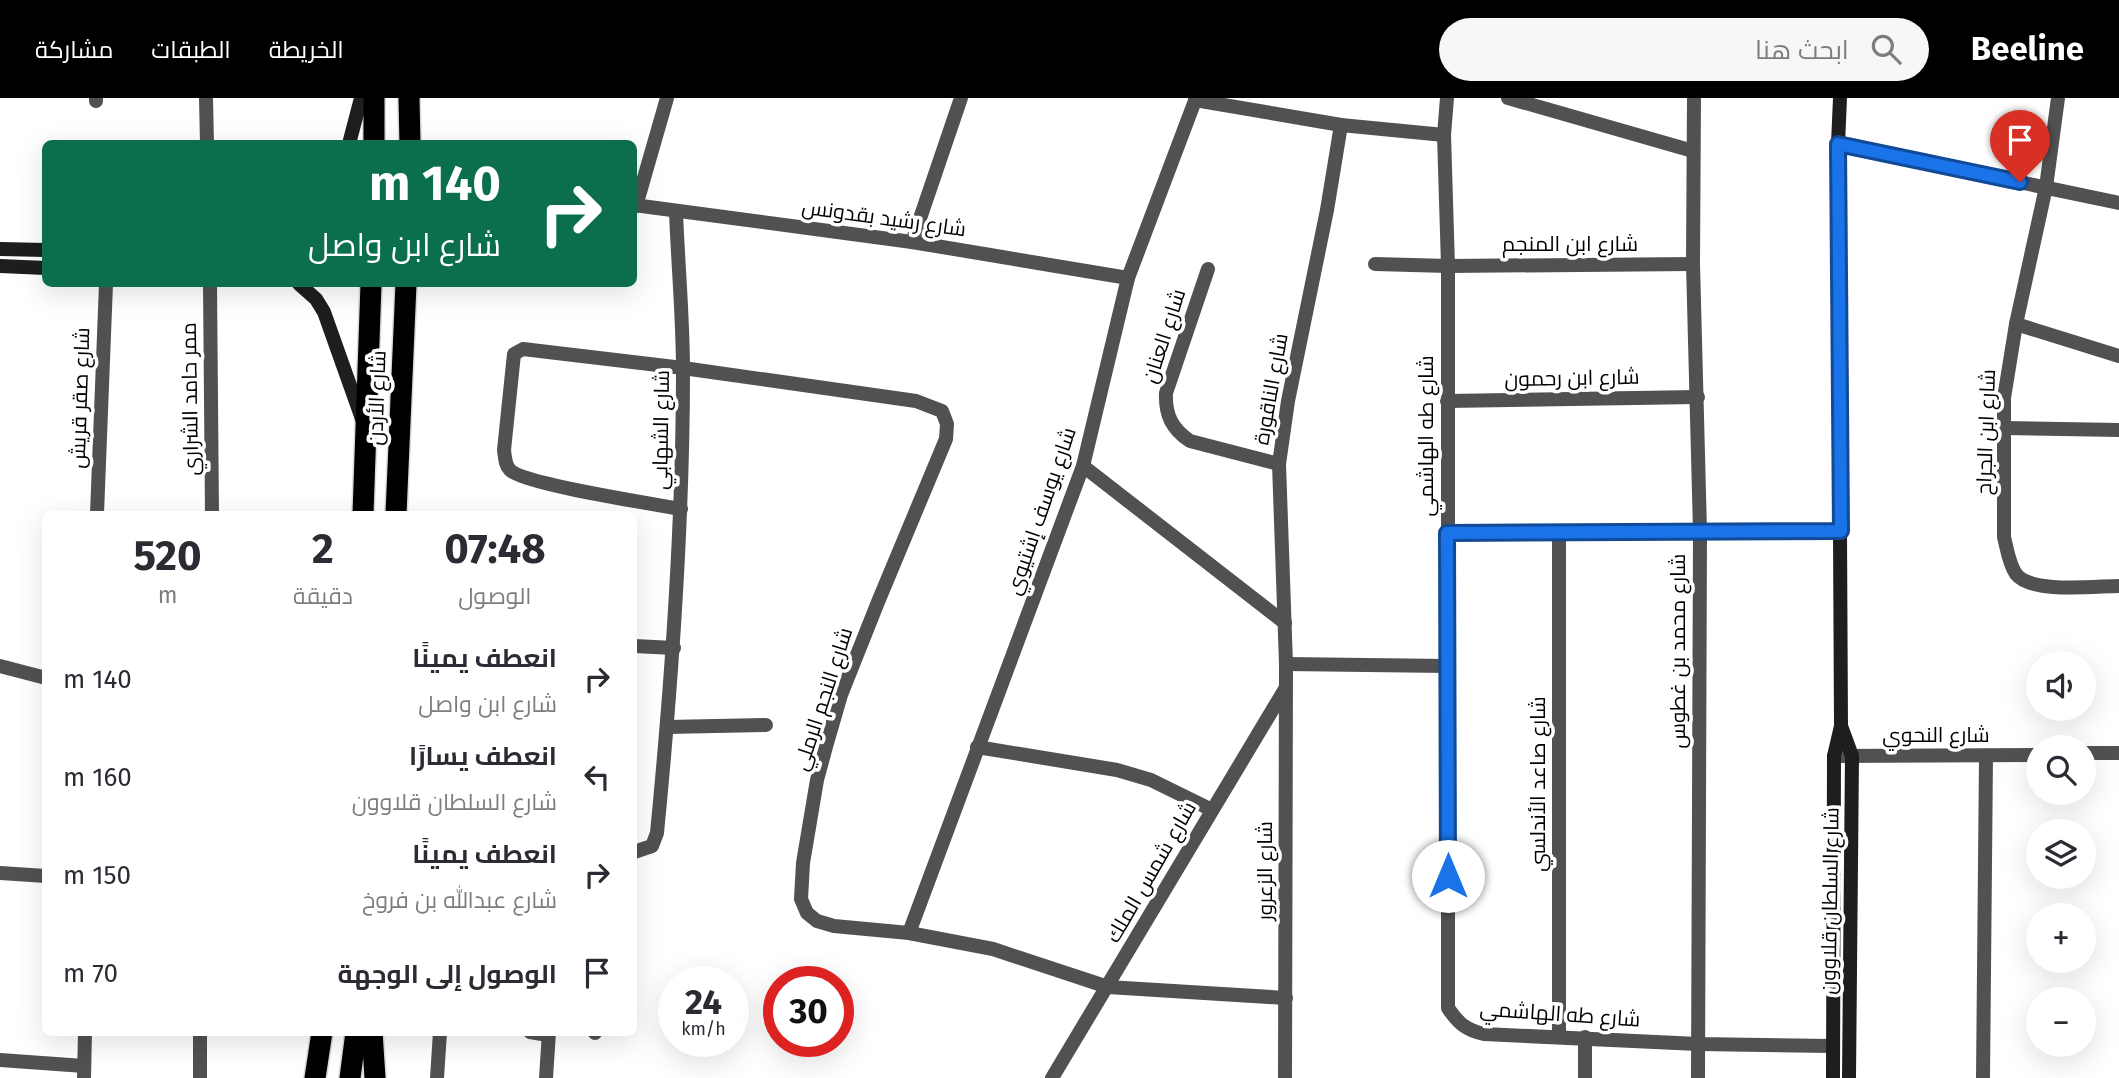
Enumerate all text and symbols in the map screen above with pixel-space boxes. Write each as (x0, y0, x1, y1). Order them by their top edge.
search box (1439, 18, 1929, 81)
text: Beeline (1971, 29, 2084, 69)
icon: search (1867, 30, 1905, 68)
text: ابحث هنا (1755, 35, 1849, 66)
text: مشاركة (35, 36, 113, 64)
text: الطبقات (151, 36, 231, 64)
text: الخريطة (269, 36, 344, 64)
pin (1990, 110, 2050, 182)
icon: arrive (2001, 121, 2039, 159)
text: 140 m (369, 154, 501, 213)
icon: right (525, 168, 616, 259)
street label: شارع رشيد بقدونس (800, 194, 968, 243)
text: شارع ابن واصل (308, 226, 501, 264)
street label: شارع ابن المنجم (1502, 231, 1638, 258)
street label: شارع العنان (1137, 286, 1192, 387)
street label: ممر حامد الشراري (176, 322, 207, 476)
street label: شارع صقر قريش (65, 327, 96, 469)
street label: شارع الناقورة (1248, 331, 1295, 447)
street label: شارع الأردن (362, 350, 393, 446)
street label: شارع طه الهاشمي (1413, 355, 1442, 517)
street label: شارع ابن رحمون (1504, 364, 1640, 393)
street label: شارع ابن الجراح (1971, 369, 2002, 495)
street label: شارع الشهابي (647, 370, 678, 490)
street label: شارع يوسف إشتيوي (1000, 424, 1085, 599)
text: 2 (312, 524, 334, 574)
text: 07:48 (444, 524, 546, 574)
text: 520 (133, 531, 202, 581)
street label: شارع محمد بن غطوس (1665, 554, 1692, 748)
text: m (158, 581, 177, 609)
text: دقيقة (293, 582, 353, 610)
text: الوصول (458, 582, 532, 610)
street label: شارع النجم الرملي (788, 624, 861, 775)
text: انعطف يمينًا (412, 643, 557, 674)
map controls (2026, 651, 2096, 1057)
button: sound (2026, 651, 2096, 721)
icon: right (578, 660, 616, 698)
text: 140 m (63, 664, 132, 695)
text: شارع ابن واصل (418, 690, 557, 718)
street label: شارع صاعد الأندلسي (1525, 696, 1553, 872)
street label: شارع النحوي (1882, 722, 1990, 751)
button: search (2026, 735, 2096, 805)
text: انعطف يسارًا (409, 741, 557, 772)
icon: left (578, 758, 616, 796)
text: 160 m (63, 762, 132, 793)
text: شارع السلطان قلاوون (352, 788, 557, 816)
street label: شارع شمس الملك (1100, 797, 1203, 948)
street label: شارع السلطان قلاوون (1815, 807, 1846, 995)
button: layers (2026, 819, 2096, 889)
street label: شارع الزعرور (1252, 821, 1279, 922)
text: انعطف يمينًا (412, 839, 557, 870)
position arrow (1411, 839, 1485, 913)
icon: right (578, 856, 616, 894)
text: 150 m (63, 860, 131, 891)
text: شارع عبدالله بن فروخ (362, 886, 557, 914)
button: + (2026, 903, 2096, 973)
icon: arrive (578, 954, 616, 992)
text: 70 m (63, 958, 118, 989)
text: الوصول إلى الوجهة (338, 959, 557, 990)
speed limit sign: 30 (763, 966, 854, 1057)
text: 24 (685, 981, 722, 1023)
button: − (2026, 987, 2096, 1057)
street label: شارع طه الهاشمي (1479, 995, 1641, 1036)
text: km/h (681, 1018, 726, 1040)

